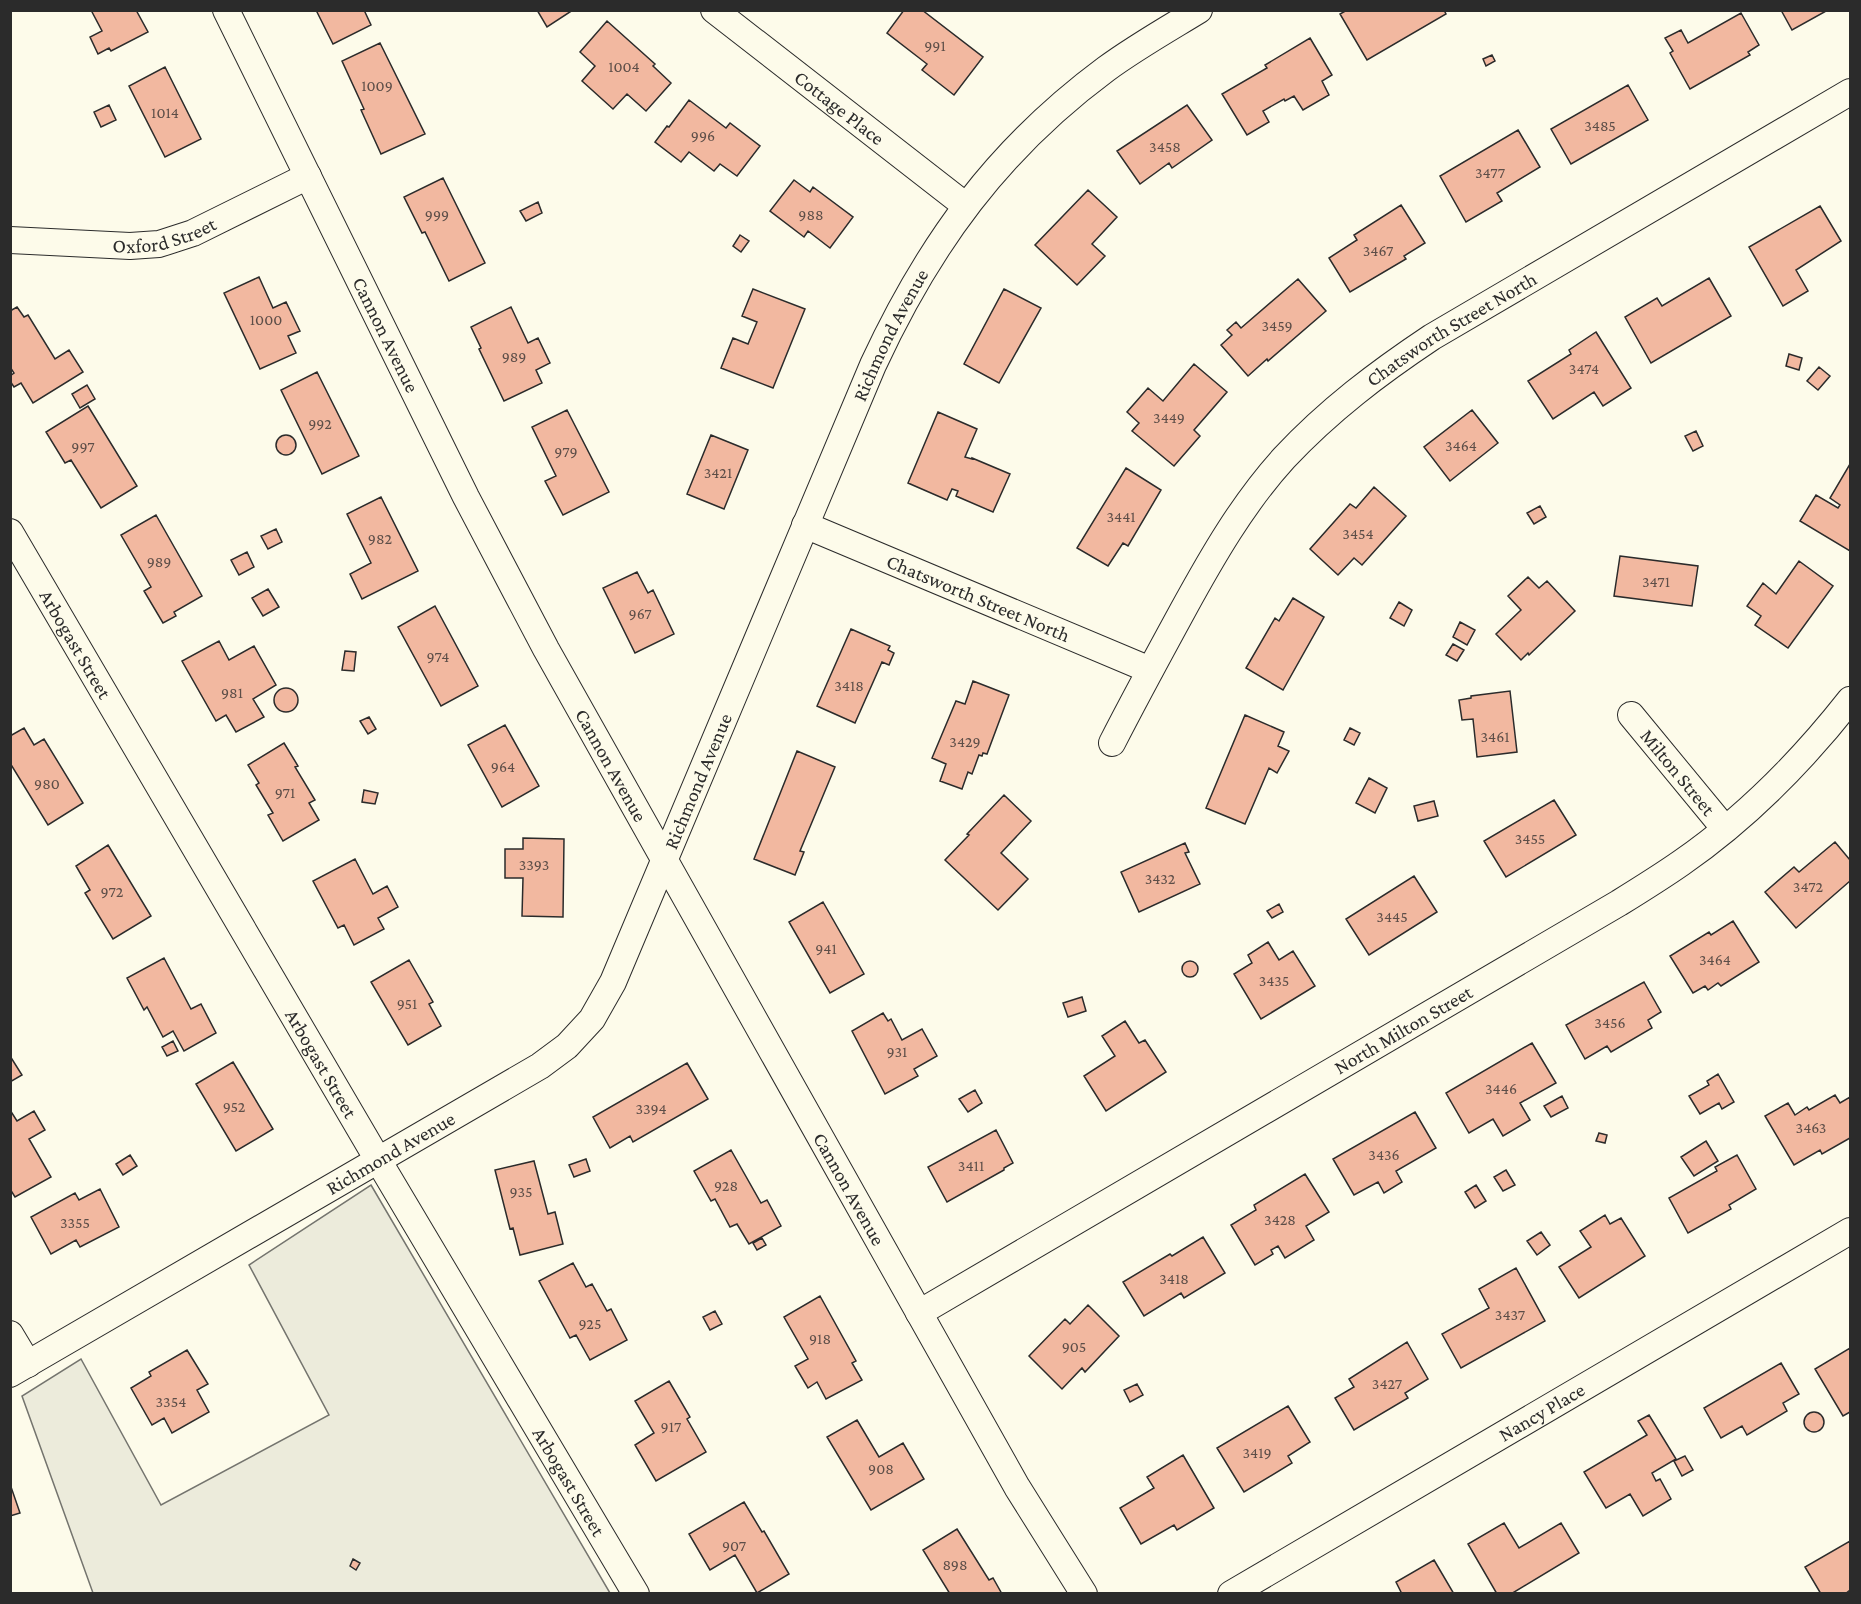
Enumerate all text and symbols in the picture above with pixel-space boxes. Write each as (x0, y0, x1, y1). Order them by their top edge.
house number: 991 (924, 37, 946, 54)
house number: 1004 (608, 58, 640, 75)
street label: Cottage Place (790, 66, 889, 150)
house number: 1009 (361, 77, 393, 94)
house number: 1014 (151, 104, 179, 121)
house number: 3485 (1584, 117, 1616, 134)
house number: 996 (691, 127, 715, 144)
house number: 3458 (1149, 138, 1181, 155)
house number: 3477 (1475, 164, 1506, 181)
house number: 999 (425, 206, 449, 223)
house number: 988 (798, 206, 824, 223)
street label: Oxford Street (112, 212, 220, 257)
house number: 3467 (1363, 242, 1394, 259)
street label: Richmond Avenue (848, 264, 933, 404)
street label: Chatsworth Street North (1362, 267, 1541, 391)
street label: Cannon Avenue (348, 273, 424, 396)
house number: 1000 (250, 311, 282, 328)
house number: 3459 (1261, 317, 1293, 334)
house number: 989 (502, 348, 526, 365)
house number: 3474 (1569, 360, 1599, 377)
house number: 3449 (1153, 409, 1185, 426)
house number: 992 (308, 415, 332, 432)
house number: 3464 (1445, 437, 1477, 454)
house number: 997 (71, 438, 95, 455)
house number: 979 (554, 443, 578, 460)
house number: 3421 (704, 464, 732, 481)
house number: 3441 (1106, 508, 1136, 525)
house number: 3454 (1342, 525, 1374, 542)
house number: 982 (368, 530, 393, 547)
street label: Chatsworth Street North (883, 550, 1074, 646)
house number: 989 (147, 553, 171, 570)
house number: 3471 (1642, 573, 1670, 590)
street label: Arbogast Street (35, 586, 116, 703)
house number: 967 (629, 605, 652, 622)
house number: 974 (427, 648, 449, 665)
house number: 3418 (834, 677, 864, 694)
house number: 981 (221, 684, 243, 701)
street label: Cannon Avenue (571, 705, 652, 826)
street label: Richmond Avenue (659, 710, 736, 852)
street label: Milton Street (1636, 725, 1720, 820)
house number: 3461 (1480, 728, 1510, 745)
house number: 3429 (949, 733, 981, 750)
house number: 964 (491, 758, 515, 775)
house number: 980 (34, 775, 60, 792)
house number: 971 (275, 784, 295, 801)
house number: 3455 (1515, 830, 1545, 847)
house number: 3393 (519, 856, 549, 873)
house number: 3432 (1145, 870, 1176, 887)
house number: 3472 (1793, 878, 1824, 895)
house number: 972 (101, 883, 124, 900)
house number: 3445 (1376, 908, 1408, 925)
house number: 941 (815, 940, 837, 957)
house number: 3464 (1699, 951, 1731, 968)
house number: 3435 (1259, 972, 1289, 989)
street label: North Milton Street (1330, 980, 1476, 1078)
house number: 951 (397, 995, 417, 1012)
street label: Arbogast Street (281, 1005, 362, 1122)
house number: 3456 (1594, 1014, 1626, 1031)
house number: 931 (887, 1043, 907, 1060)
house number: 3446 (1485, 1080, 1517, 1097)
house number: 952 (223, 1098, 246, 1115)
house number: 3394 (635, 1100, 667, 1117)
street label: Richmond Avenue (322, 1107, 459, 1199)
house number: 3463 (1796, 1119, 1826, 1136)
street label: Cannon Avenue (809, 1129, 890, 1249)
house number: 3436 (1368, 1146, 1400, 1163)
house number: 3411 (958, 1157, 984, 1174)
house number: 928 (714, 1177, 738, 1194)
house number: 935 (509, 1183, 533, 1200)
house number: 3428 (1264, 1211, 1296, 1228)
house number: 3355 (60, 1214, 90, 1231)
house number: 3418 (1159, 1270, 1189, 1287)
house number: 3437 (1495, 1306, 1526, 1323)
house number: 925 (578, 1315, 602, 1332)
house number: 918 (809, 1330, 831, 1347)
house number: 905 (1062, 1338, 1086, 1355)
house number: 3427 (1372, 1375, 1403, 1392)
street label: Nancy Place (1495, 1378, 1589, 1446)
house number: 3354 (156, 1393, 186, 1410)
house number: 917 (661, 1418, 682, 1435)
street label: Arbogast Street (528, 1423, 610, 1540)
house number: 3419 (1242, 1444, 1272, 1461)
house number: 908 (868, 1460, 894, 1477)
house number: 907 (722, 1537, 747, 1554)
house number: 898 (942, 1556, 968, 1573)

